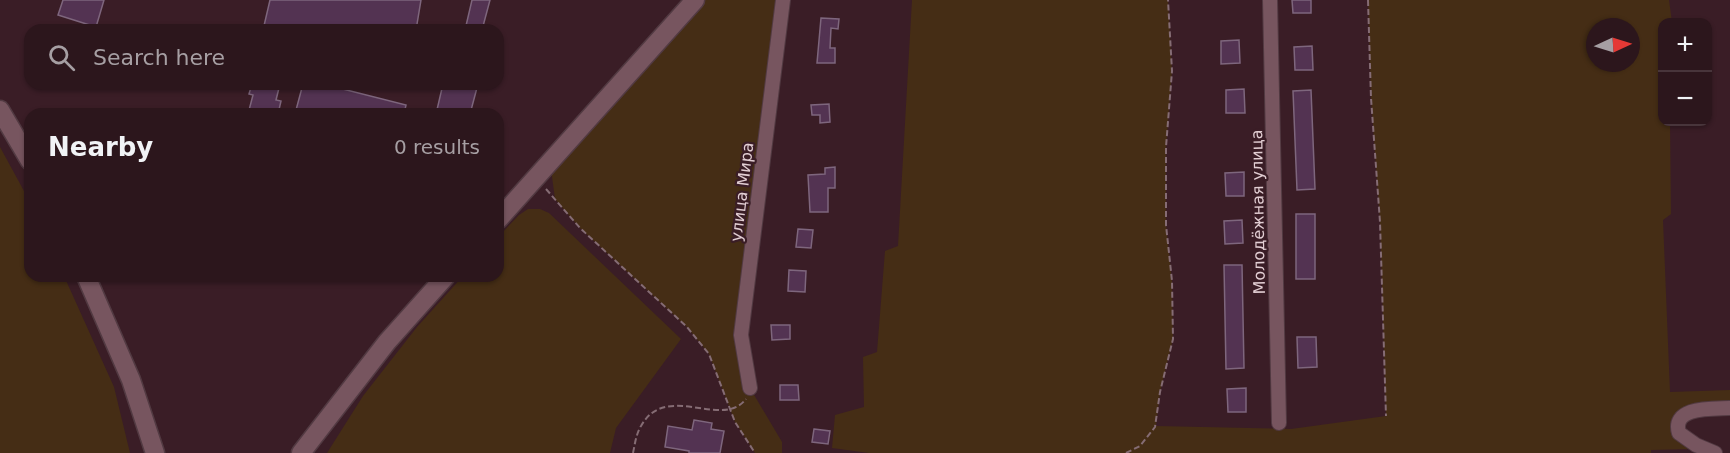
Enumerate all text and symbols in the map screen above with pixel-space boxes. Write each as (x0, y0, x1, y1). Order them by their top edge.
north arrow (1586, 18, 1640, 72)
map controls (1658, 18, 1712, 126)
button: + (1658, 18, 1712, 72)
search box (24, 24, 504, 90)
icon: search (45, 41, 78, 74)
text: Search here (93, 45, 225, 70)
button: − (1658, 72, 1712, 126)
street label: Молодёжная улица (1247, 129, 1269, 295)
text: Nearby (48, 132, 153, 162)
text: 0 results (394, 135, 480, 159)
street label: улица Мира (726, 141, 758, 243)

